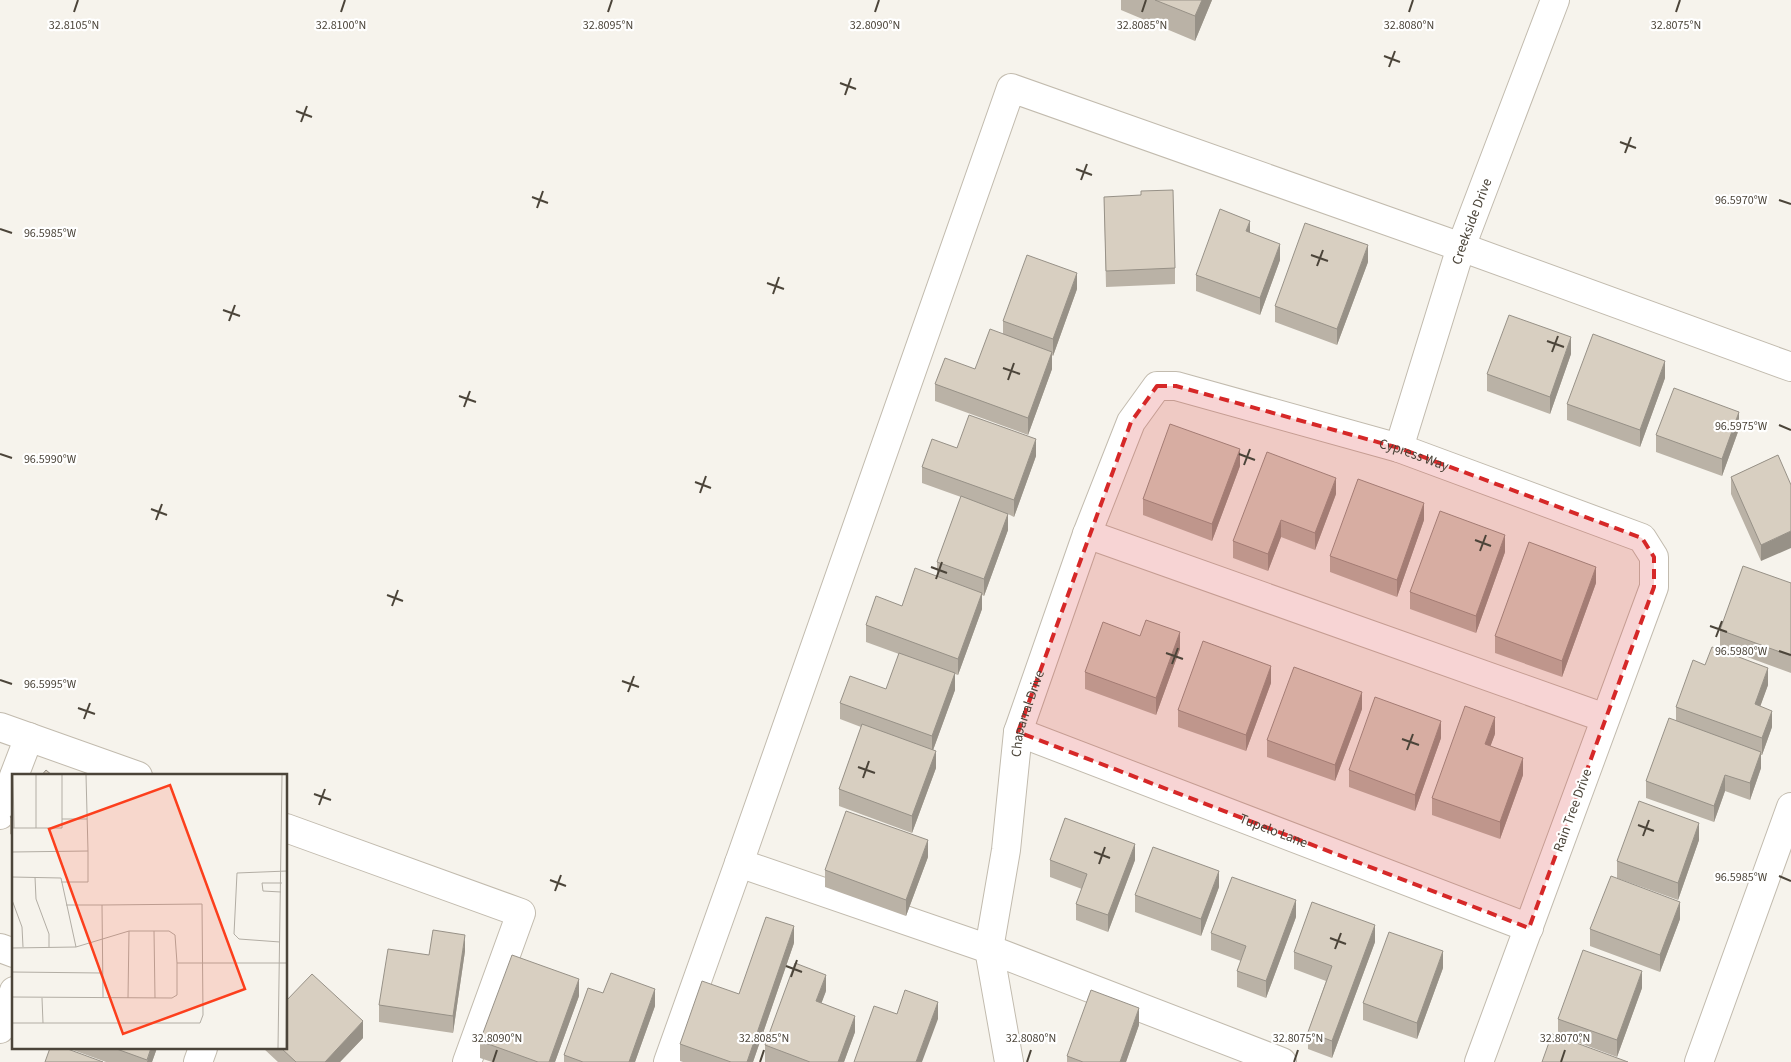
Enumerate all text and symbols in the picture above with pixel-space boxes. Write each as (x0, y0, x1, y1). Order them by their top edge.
text: 32.8105°N (49, 17, 99, 34)
text: 32.8100°N (316, 17, 366, 34)
text: 32.8095°N (583, 17, 633, 34)
text: 32.8090°N (850, 17, 900, 34)
text: 32.8085°N (1117, 17, 1167, 34)
text: 32.8080°N (1384, 17, 1434, 34)
text: 32.8075°N (1651, 17, 1701, 34)
street label: Creekside Drive (1447, 175, 1497, 267)
text: 96.5970°W (1715, 192, 1768, 209)
text: 96.5985°W (24, 225, 77, 242)
text: 96.5975°W (1715, 418, 1768, 435)
street label: Cypress Way (1377, 434, 1452, 477)
text: 96.5990°W (24, 451, 77, 468)
text: 96.5980°W (1715, 643, 1768, 660)
street label: Chaparral Drive (1007, 667, 1050, 758)
text: 96.5995°W (24, 676, 77, 693)
street label: Rain Tree Drive (1549, 766, 1597, 855)
inset map (12, 774, 288, 1050)
street label: Tupelo Lane (1236, 809, 1311, 853)
text: 96.5985°W (1715, 869, 1768, 886)
text: 32.8090°N (472, 1030, 522, 1047)
text: 32.8085°N (739, 1030, 789, 1047)
text: 32.8080°N (1006, 1030, 1056, 1047)
text: 32.8075°N (1273, 1030, 1323, 1047)
text: 32.8070°N (1540, 1030, 1590, 1047)

